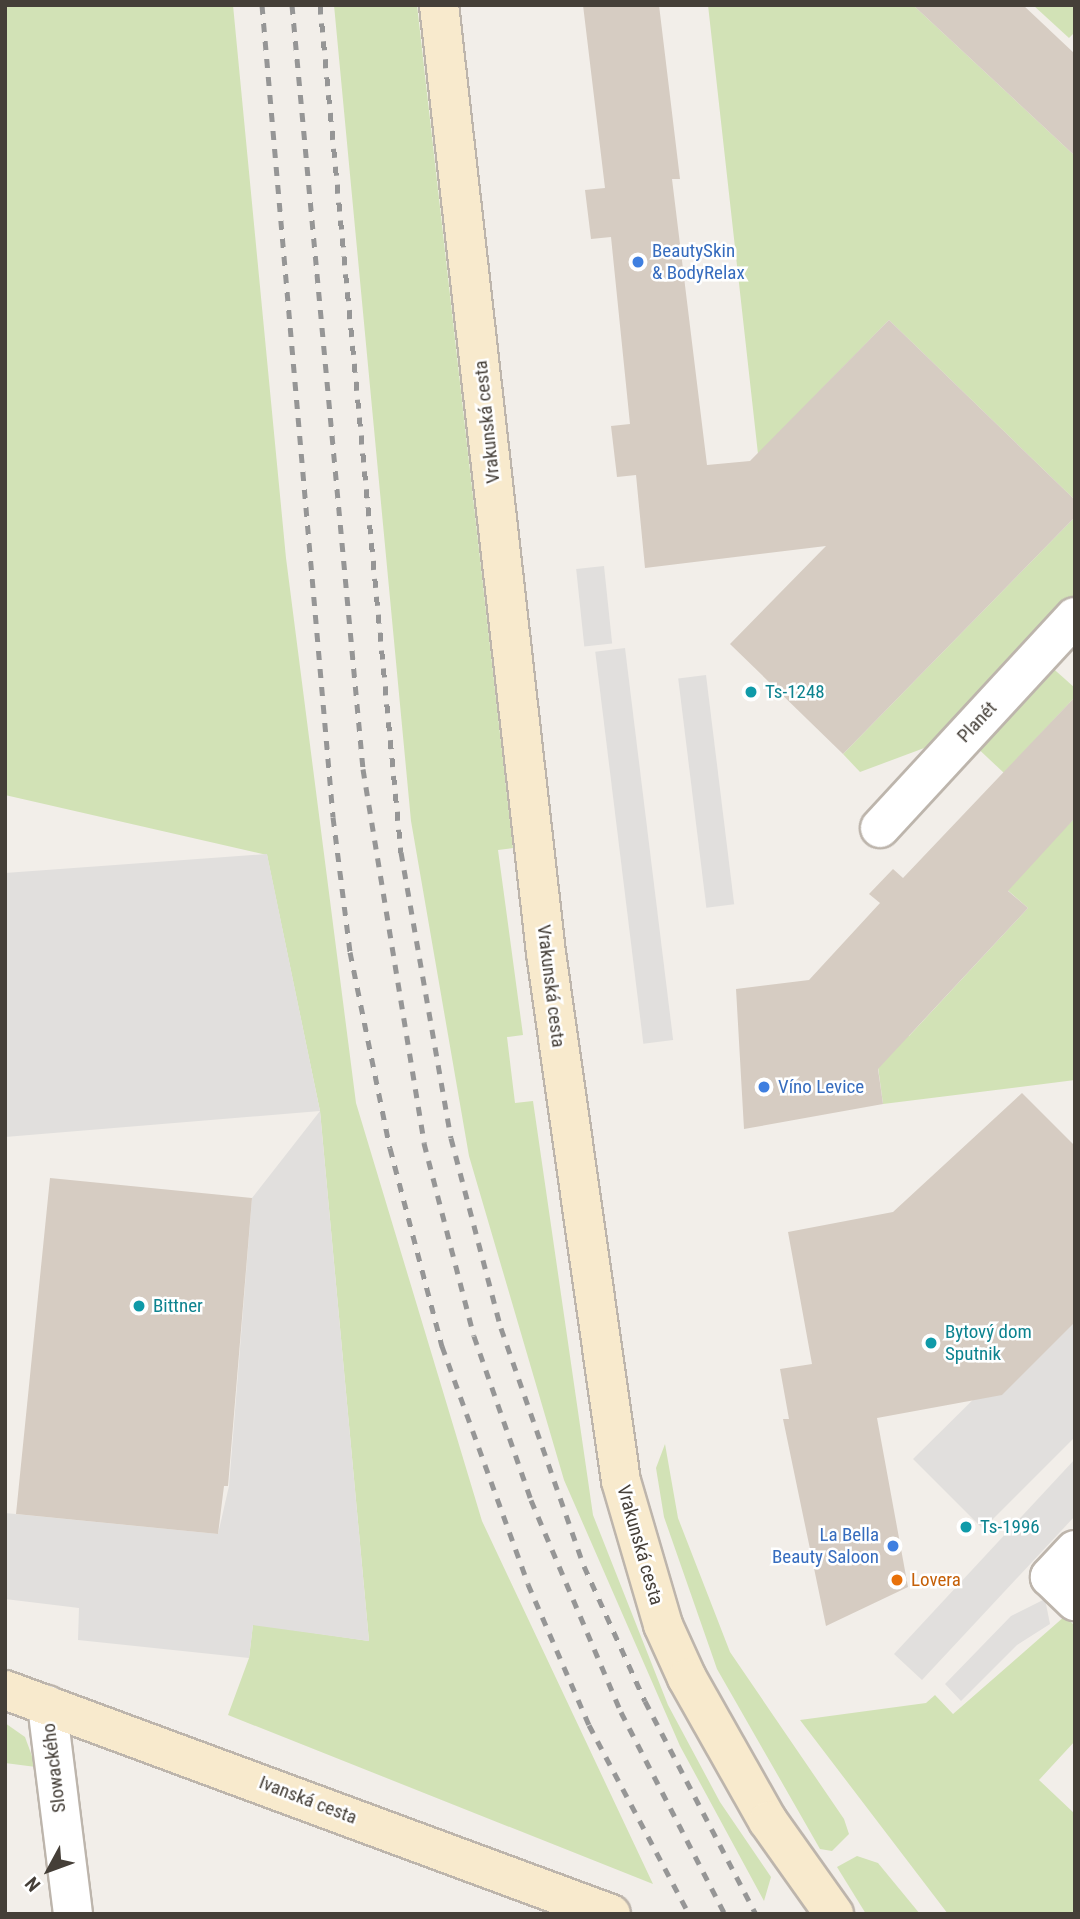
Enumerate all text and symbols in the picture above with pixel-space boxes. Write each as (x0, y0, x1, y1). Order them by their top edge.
place label: BeautySkin & BodyRelax (652, 240, 745, 284)
marker: BeautySkin & BodyRelax (630, 254, 646, 270)
street label: Vrakunská cesta (469, 359, 505, 485)
place label: Ts-1248 (765, 681, 825, 703)
marker: Ts-1248 (743, 684, 759, 700)
street label: Planét (952, 697, 1002, 747)
street label: Vrakunská cesta (532, 923, 570, 1049)
place label: Víno Levice (778, 1076, 864, 1098)
marker: Víno Levice (756, 1079, 772, 1095)
place label: Bittner (153, 1295, 203, 1317)
marker: Bittner (131, 1298, 147, 1314)
place label: Bytový dom Sputnik (945, 1321, 1032, 1365)
marker: Bytový dom Sputnik (923, 1335, 939, 1351)
street label: Vrakunská cesta (612, 1482, 668, 1608)
place label: Ts-1996 (980, 1516, 1040, 1538)
marker: Ts-1996 (958, 1519, 974, 1535)
place label: La Bella Beauty Saloon (772, 1524, 879, 1568)
marker: La Bella Beauty Saloon (885, 1538, 901, 1554)
place label: Lovera (911, 1569, 961, 1591)
marker: Lovera (889, 1572, 905, 1588)
street label: Slowackého (37, 1722, 71, 1814)
street label: Ivanská cesta (256, 1771, 360, 1829)
north arrow (14, 1835, 84, 1905)
text: N (20, 1872, 45, 1896)

